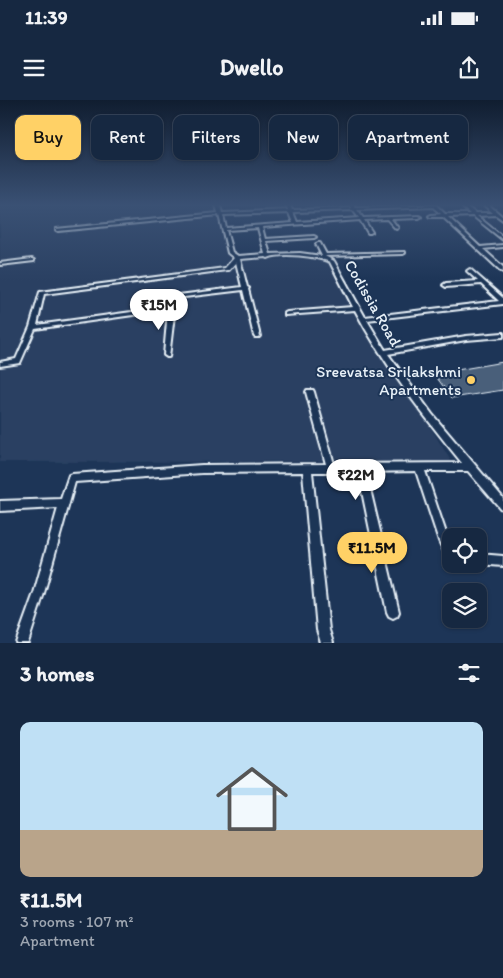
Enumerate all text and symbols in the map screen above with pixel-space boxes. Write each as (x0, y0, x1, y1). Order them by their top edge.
text: 11:39 (25, 6, 68, 29)
icon: menu (20, 54, 48, 82)
text: Dwello (220, 54, 283, 81)
icon: share (455, 54, 483, 82)
chip: Buy (15, 115, 81, 160)
chip: Rent (91, 115, 163, 160)
chip: Filters (173, 115, 259, 160)
chip: New (269, 115, 338, 160)
chip: Apartment (348, 115, 468, 160)
street label: Codissia Road (341, 256, 405, 350)
pin: ₹15M (129, 288, 189, 331)
text: ₹15M (141, 295, 177, 314)
place label: Sreevatsa Srilakshmi Apartments (316, 362, 461, 399)
marker: Sreevatsa Srilakshmi Apartments (465, 374, 477, 386)
pin: ₹22M (326, 458, 386, 501)
text: ₹22M (337, 465, 375, 484)
map controls (442, 528, 487, 628)
button: locate (442, 528, 487, 573)
pin: ₹11.5M (331, 532, 413, 574)
text: ₹11.5M (348, 538, 396, 557)
button: layers (442, 583, 487, 628)
icon: filters (455, 659, 483, 687)
text: 3 homes (20, 661, 95, 686)
icon: home (207, 754, 297, 844)
text: ₹11.5M (20, 887, 82, 912)
text: 3 rooms · 107 m² (20, 912, 133, 931)
text: Apartment (20, 931, 95, 950)

